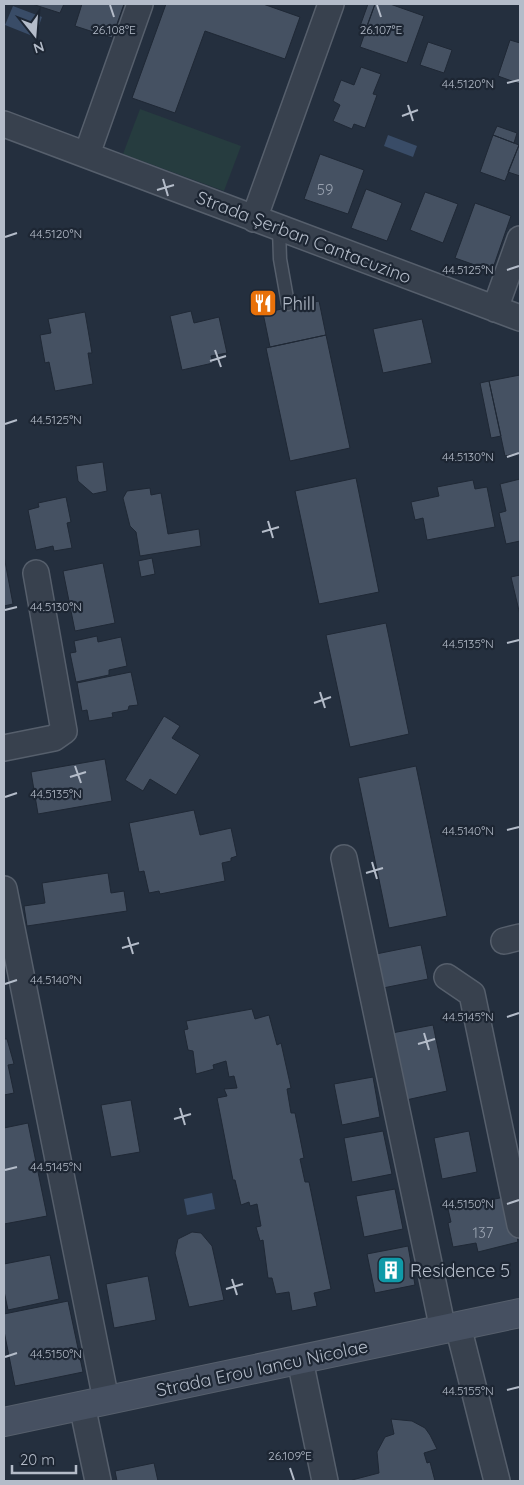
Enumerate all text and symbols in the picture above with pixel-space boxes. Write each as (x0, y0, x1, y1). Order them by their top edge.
north arrow (10, 10, 60, 60)
text: 26.108°E (92, 22, 136, 37)
text: 26.107°E (360, 22, 402, 37)
text: N (31, 37, 46, 58)
text: 44.5120°N (442, 76, 494, 91)
house number: 59 (317, 180, 333, 199)
street label: Strada Șerban Cantacuzino (193, 185, 415, 289)
text: 44.5120°N (30, 226, 82, 241)
text: 44.5125°N (442, 262, 494, 277)
restaurant icon: Phill (248, 288, 278, 318)
place label: Phill (282, 292, 315, 315)
text: 44.5125°N (30, 412, 82, 427)
text: 44.5130°N (442, 449, 494, 464)
text: 44.5130°N (30, 599, 82, 614)
text: 44.5135°N (442, 636, 494, 651)
text: 44.5135°N (30, 786, 82, 801)
text: 44.5140°N (442, 823, 494, 838)
text: 44.5140°N (30, 972, 82, 987)
text: 44.5145°N (442, 1009, 494, 1024)
text: 44.5145°N (30, 1159, 82, 1174)
text: 44.5150°N (442, 1196, 494, 1211)
house number: 137 (472, 1223, 494, 1242)
building icon: Residence 5 (376, 1255, 406, 1285)
place label: Residence 5 (410, 1259, 510, 1282)
street label: Strada Erou Iancu Nicolae (154, 1334, 370, 1402)
text: 44.5150°N (30, 1346, 82, 1361)
text: 44.5155°N (442, 1383, 494, 1398)
scale bar (12, 1442, 76, 1474)
text: 26.109°E (268, 1448, 312, 1463)
text: 20 m (20, 1450, 55, 1469)

